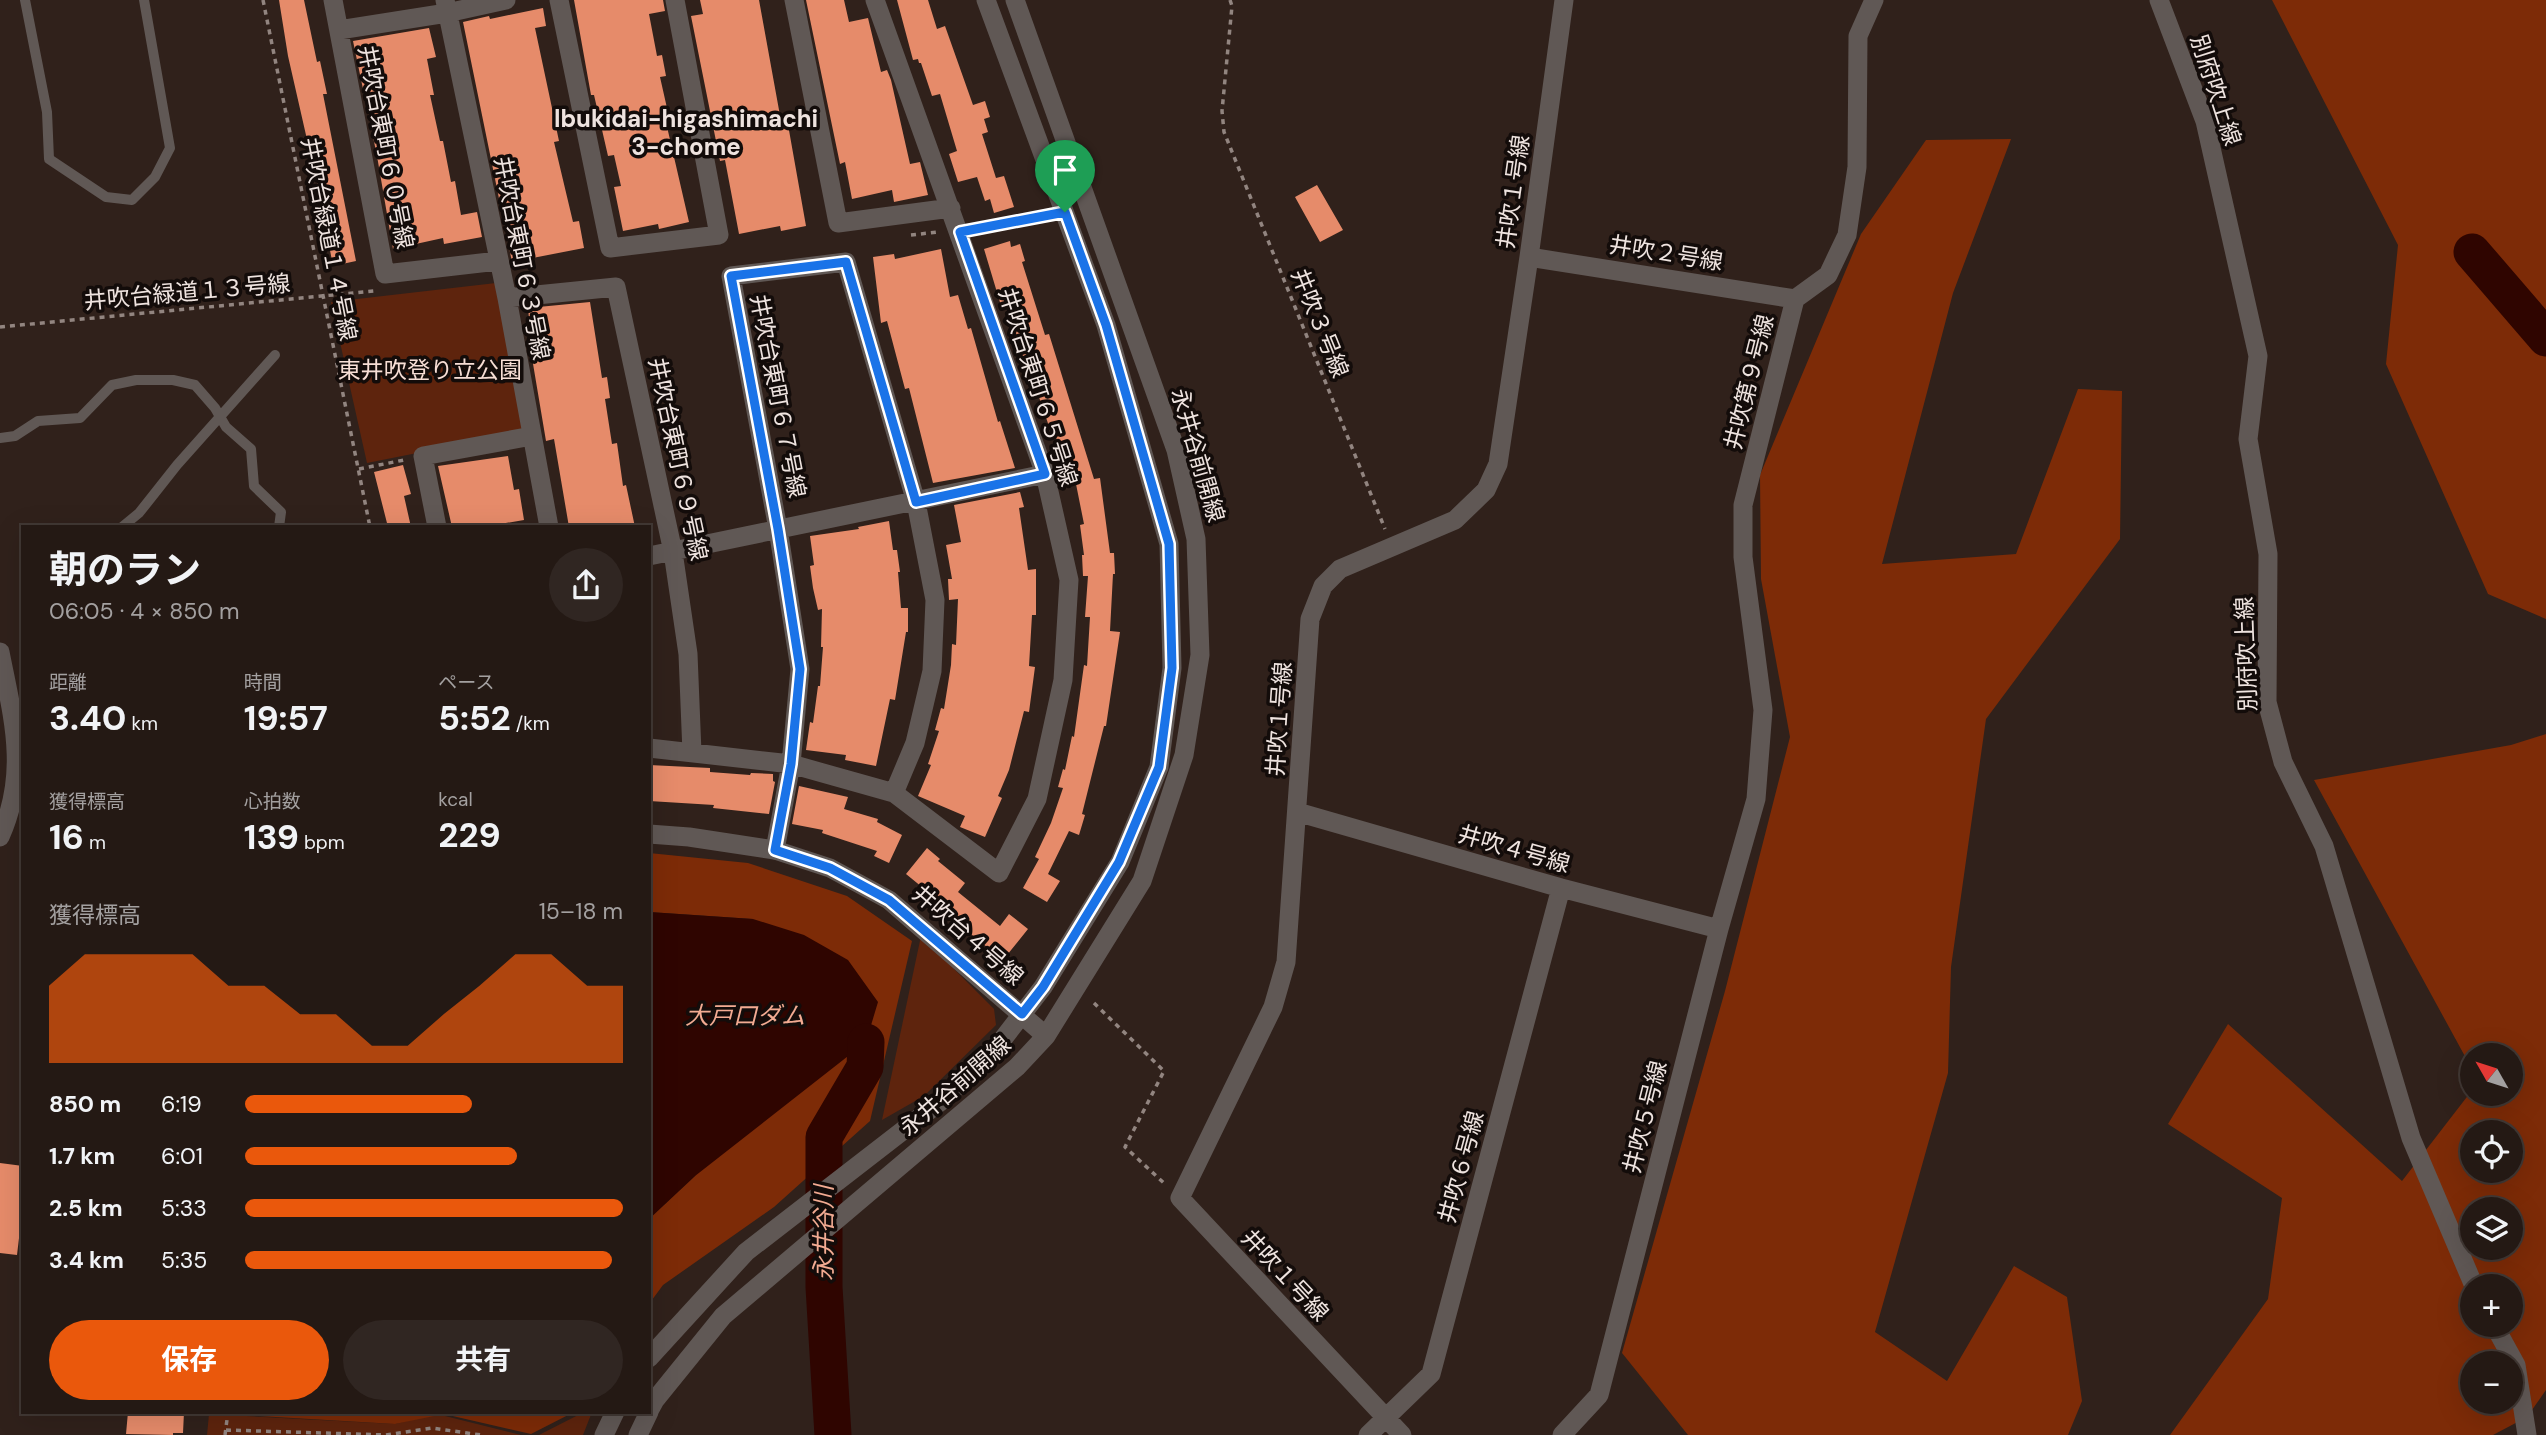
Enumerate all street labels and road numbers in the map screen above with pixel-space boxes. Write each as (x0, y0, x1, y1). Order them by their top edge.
street label: 別府吹上線 (2184, 31, 2248, 149)
street label: 井吹台東町６０号線 (352, 43, 420, 251)
street label: 井吹１号線 (1490, 133, 1536, 251)
street label: 井吹台緑道１４号線 (295, 135, 363, 343)
street label: 井吹台東町６３号線 (488, 154, 556, 362)
street label: 井吹２号線 (1607, 229, 1725, 277)
street label: 井吹３号線 (1285, 264, 1355, 382)
street label: 井吹台緑道１３号線 (83, 268, 291, 316)
street label: 井吹台東町６５号線 (992, 284, 1084, 490)
street label: 井吹台東町６７号線 (744, 292, 812, 500)
street label: 井吹第９号線 (1718, 311, 1780, 453)
street label: 井吹台東町６９号線 (642, 355, 714, 563)
street label: 永井谷前開線 (1165, 385, 1231, 525)
street label: 別府吹上線 (2229, 596, 2263, 712)
street label: 井吹１号線 (1260, 661, 1298, 777)
street label: 井吹４号線 (1455, 819, 1573, 879)
street label: 井吹台４号線 (906, 878, 1030, 992)
street label: 永井谷前開線 (893, 1029, 1017, 1143)
street label: 井吹５号線 (1617, 1058, 1673, 1176)
street label: 井吹６号線 (1432, 1108, 1490, 1226)
street label: 井吹１号線 (1235, 1223, 1335, 1327)

